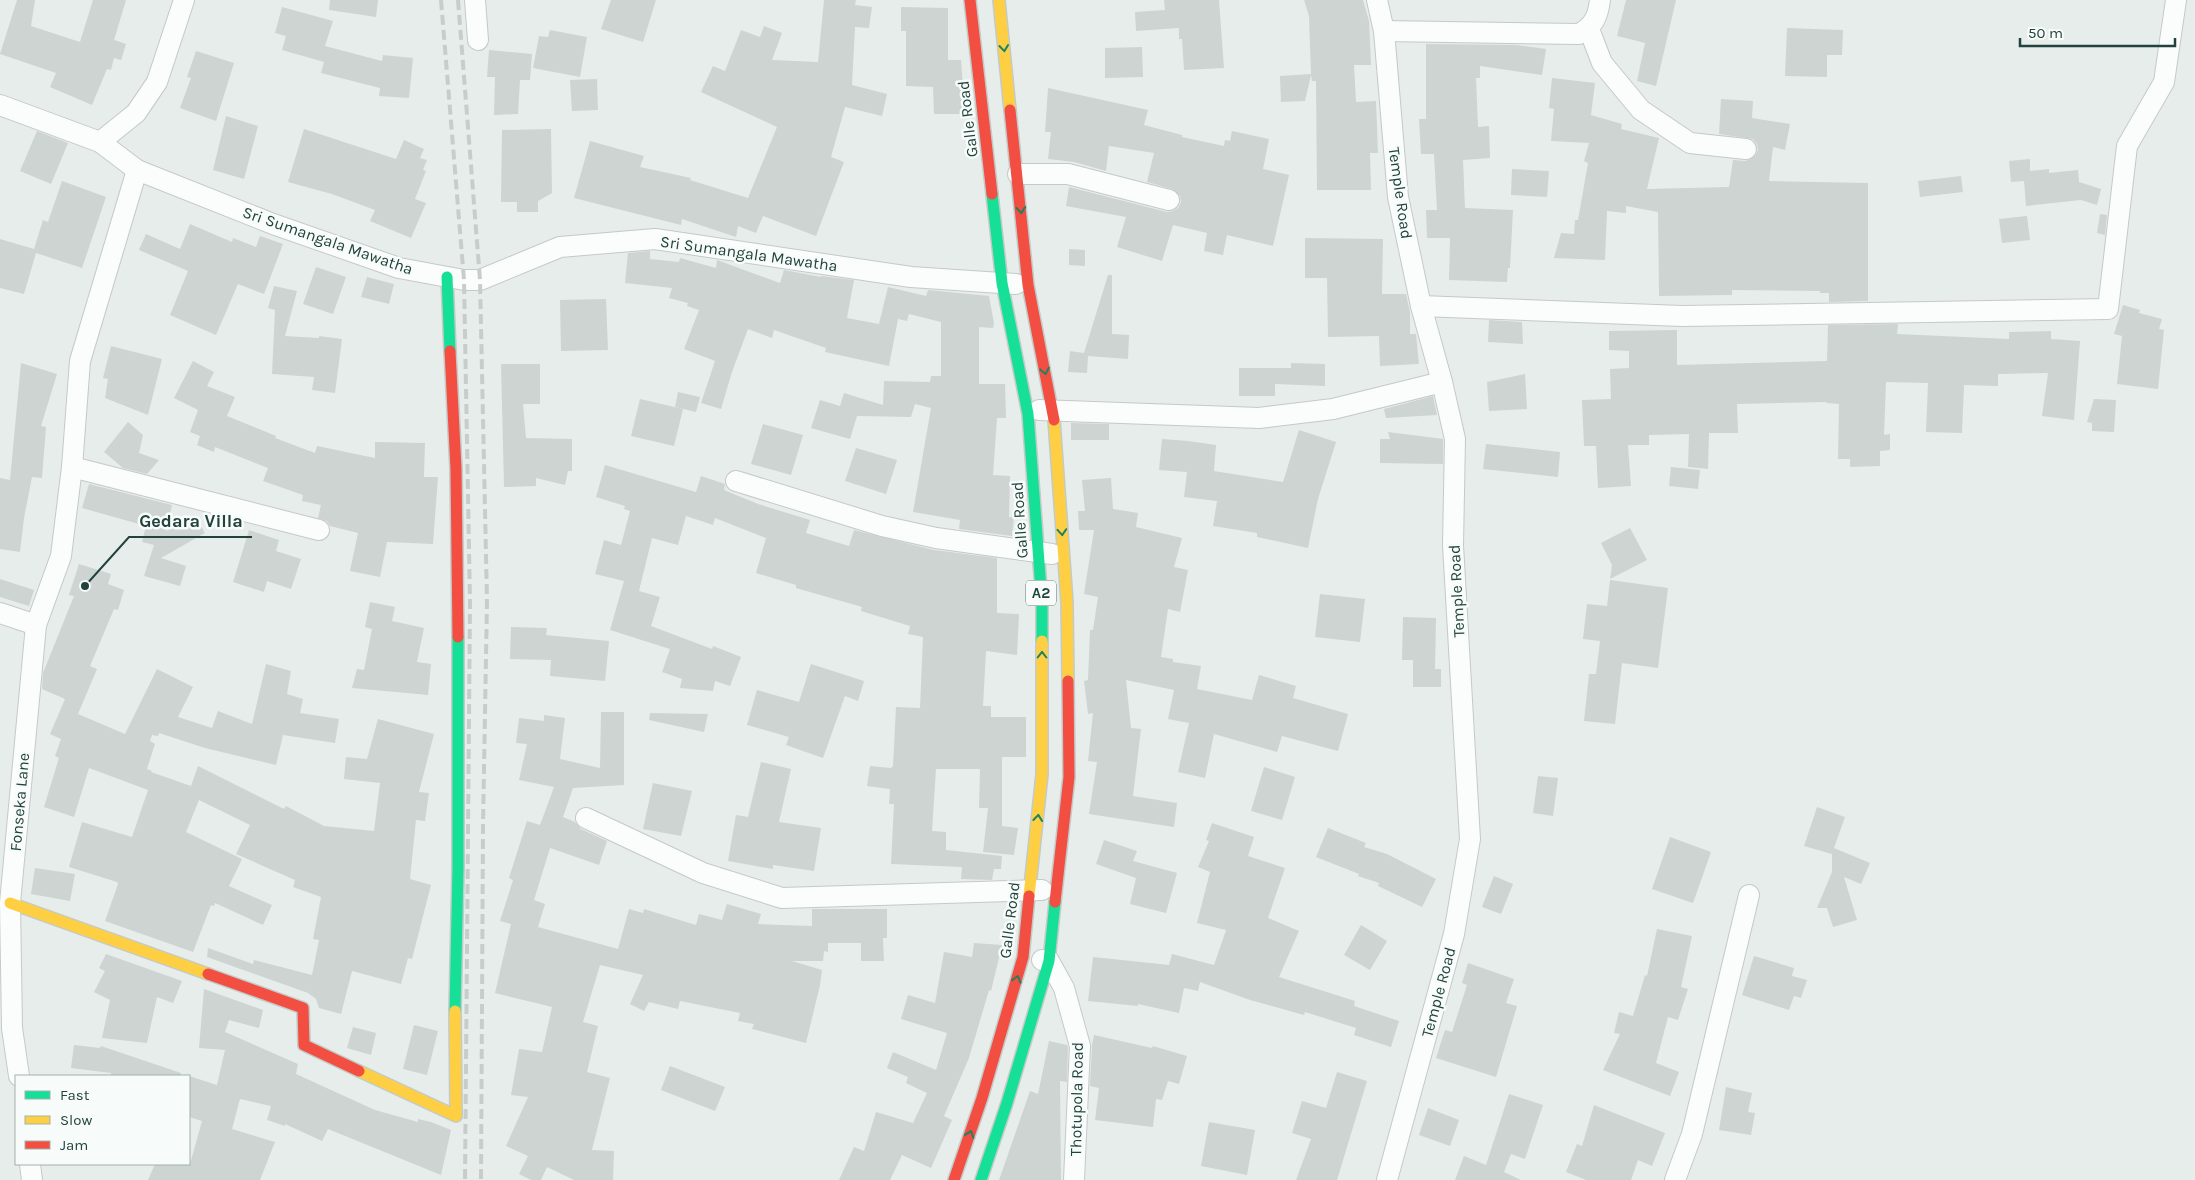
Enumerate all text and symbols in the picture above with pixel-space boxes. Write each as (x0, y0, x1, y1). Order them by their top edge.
scale bar (2020, 15, 2175, 47)
text: 50 m (2028, 24, 2063, 42)
one-way arrow (998, 45, 1009, 53)
street label: Galle Road (953, 80, 982, 158)
street label: Temple Road (1385, 146, 1416, 240)
street label: Sri Sumangala Mawatha (240, 202, 416, 279)
one-way arrow (1015, 206, 1026, 214)
street label: Sri Sumangala Mawatha (659, 232, 839, 275)
one-way arrow (1039, 366, 1050, 375)
street label: Galle Road (1007, 481, 1032, 559)
callout: Gedara Villa (129, 504, 252, 537)
text: Gedara Villa (139, 510, 243, 532)
one-way arrow (1056, 528, 1067, 536)
street label: Temple Road (1445, 544, 1468, 638)
road number: A2 (1026, 580, 1056, 606)
one-way arrow (1037, 651, 1047, 659)
street label: Fonseka Lane (6, 752, 33, 852)
one-way arrow (1032, 813, 1043, 821)
street label: Galle Road (995, 881, 1024, 959)
street label: Temple Road (1417, 945, 1460, 1039)
one-way arrow (1011, 974, 1022, 983)
street label: Thotupola Road (1066, 1042, 1087, 1156)
legend (15, 1075, 190, 1165)
text: Fast (60, 1086, 90, 1104)
text: Slow (60, 1111, 92, 1129)
one-way arrow (964, 1130, 974, 1139)
text: Jam (60, 1136, 88, 1154)

